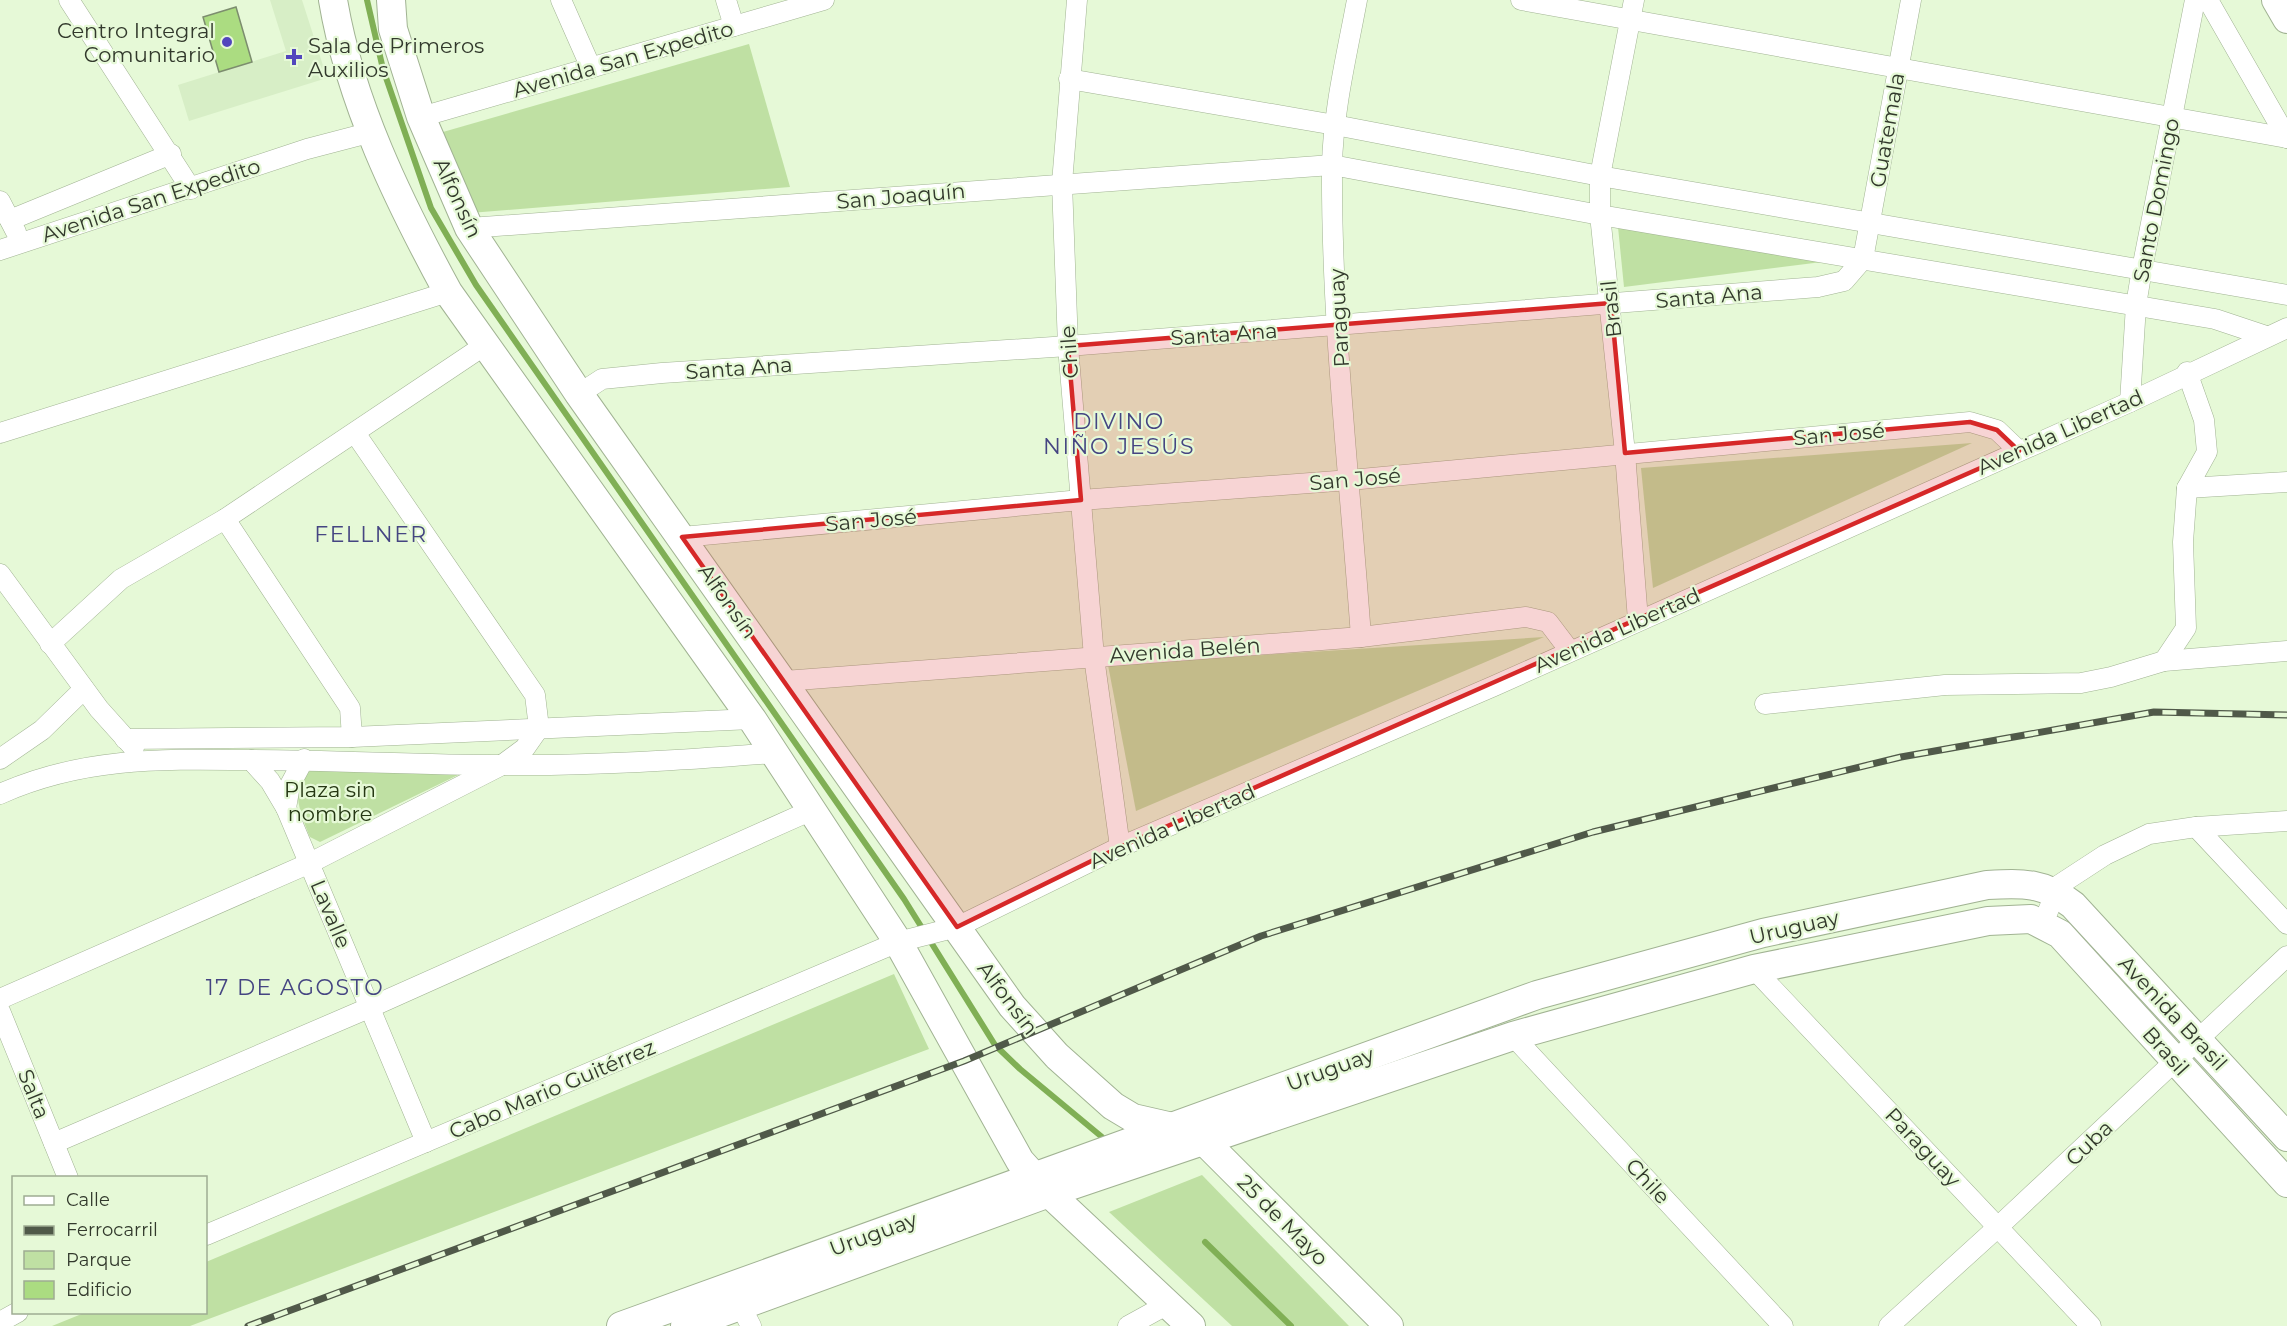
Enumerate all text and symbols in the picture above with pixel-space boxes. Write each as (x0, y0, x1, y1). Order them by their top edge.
street label: Avenida San Expedito (510, 16, 736, 102)
place label: Centro Integral Comunitario (57, 18, 215, 67)
place label: Sala de Primeros Auxilios (308, 33, 484, 82)
marker: Centro Integral Comunitario (220, 35, 234, 49)
marker: Sala de Primeros Auxilios (285, 48, 303, 66)
street label: Guatemala (1865, 71, 1909, 189)
street label: Santo Domingo (2128, 116, 2184, 284)
street label: Avenida San Expedito (39, 153, 263, 247)
street label: Alfonsín (429, 154, 487, 242)
street label: San Joaquín (836, 178, 966, 214)
street label: Paraguay (1324, 267, 1354, 368)
street label: Brasil (1596, 279, 1626, 339)
street label: Santa Ana (1655, 279, 1763, 313)
street label: Santa Ana (1170, 318, 1278, 350)
street label: Chile (1055, 325, 1083, 379)
street label: Santa Ana (685, 352, 793, 384)
street label: Avenida Libertad (1973, 384, 2147, 480)
district label: DIVINO NIÑO JESÚS (1043, 408, 1195, 460)
street label: San José (1792, 418, 1886, 450)
street label: San José (1308, 463, 1402, 495)
street label: San José (824, 504, 918, 536)
district label: FELLNER (314, 521, 428, 548)
street label: Alfonsín (693, 559, 763, 643)
street label: Avenida Libertad (1530, 582, 1704, 678)
street label: Avenida Belén (1109, 632, 1261, 668)
park label: Plaza sin nombre (284, 777, 376, 826)
street label: Avenida Libertad (1085, 778, 1259, 874)
street label: Lavalle (305, 876, 357, 952)
street label: Uruguay (1747, 904, 1842, 949)
street label: Avenida Brasil (2113, 950, 2233, 1076)
street label: Alfonsín (972, 956, 1044, 1040)
district label: 17 DE AGOSTO (206, 974, 384, 1001)
street label: Brasil (2137, 1021, 2195, 1081)
street label: Cabo Mario Guitérrez (445, 1034, 659, 1144)
street label: Uruguay (1283, 1041, 1378, 1096)
street label: Salta (13, 1066, 55, 1122)
street label: Paraguay (1880, 1102, 1966, 1192)
street label: Cuba (2060, 1115, 2118, 1171)
street label: Chile (1621, 1153, 1675, 1209)
street label: 25 de Mayo (1232, 1169, 1334, 1271)
legend (12, 1176, 207, 1314)
text: Calle (66, 1189, 110, 1211)
street label: Uruguay (826, 1206, 921, 1261)
text: Ferrocarril (66, 1219, 158, 1241)
text: Parque (66, 1249, 132, 1271)
text: Edificio (66, 1279, 132, 1301)

